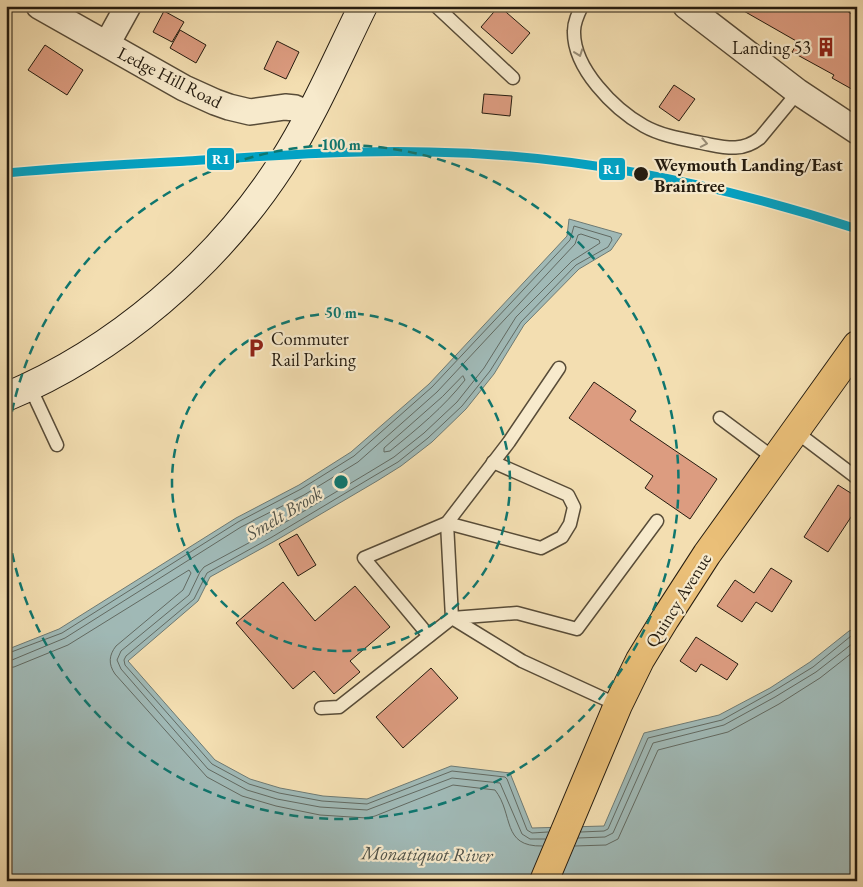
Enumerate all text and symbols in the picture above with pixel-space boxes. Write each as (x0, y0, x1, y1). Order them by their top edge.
place label: Landing 53 (732, 36, 811, 59)
building icon: Landing 53 (815, 36, 837, 58)
street label: Ledge Hill Road (114, 41, 227, 113)
one-way arrow (573, 48, 583, 57)
text: 100 m (321, 135, 361, 154)
one-way arrow (699, 137, 708, 148)
line badge: R1 (206, 147, 235, 171)
text: R1 (212, 150, 230, 168)
place label: Weymouth Landing/East Braintree (654, 153, 843, 197)
line badge: R1 (598, 157, 626, 181)
text: R1 (603, 160, 621, 178)
marker: Weymouth Landing/East Braintree (632, 165, 650, 183)
text: 50 m (325, 303, 357, 322)
place label: Commuter Rail Parking (271, 327, 356, 371)
parking icon: Commuter Rail Parking (245, 337, 267, 359)
centre of rings (332, 473, 350, 491)
water label: Smelt Brook (240, 480, 327, 546)
street label: Quincy Avenue (640, 548, 716, 652)
water label: Monatiquot River (360, 840, 494, 869)

